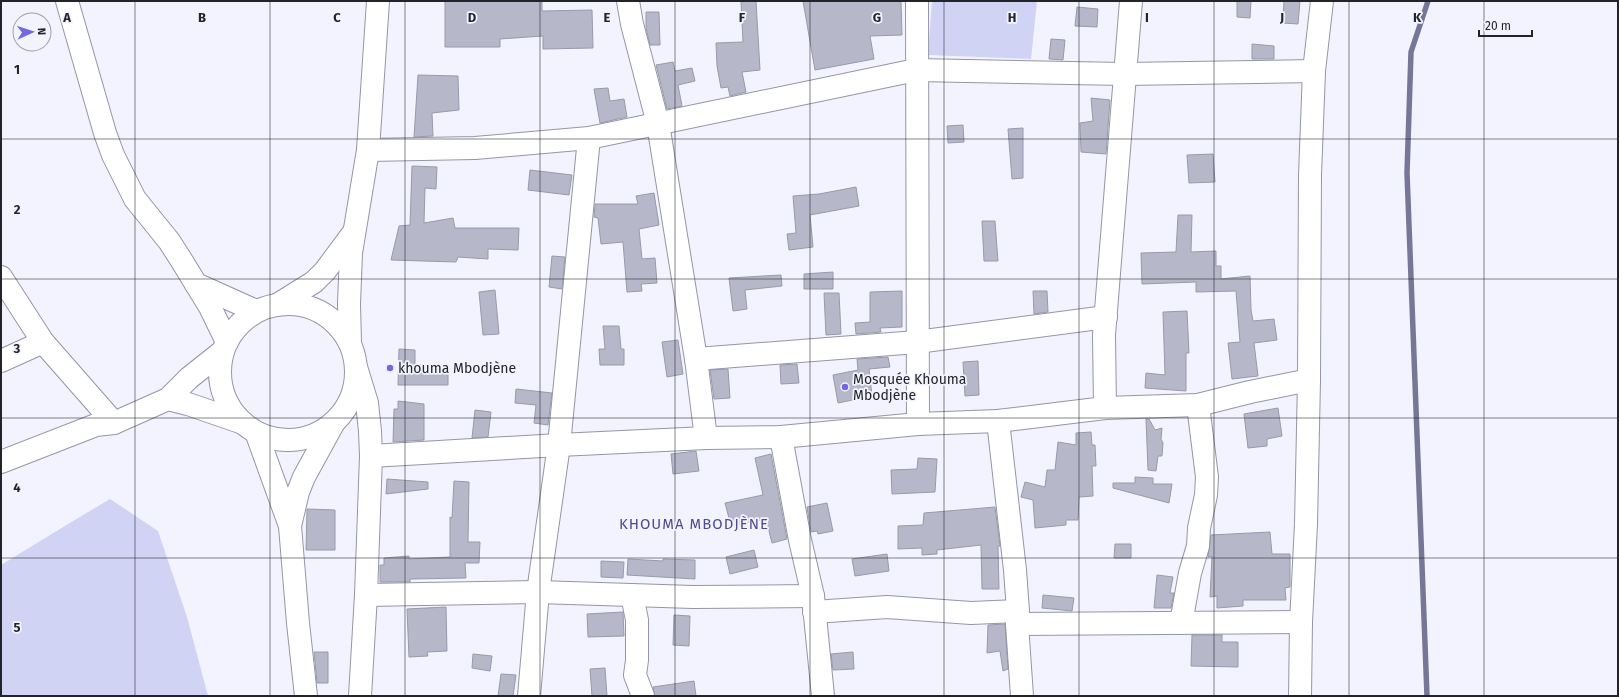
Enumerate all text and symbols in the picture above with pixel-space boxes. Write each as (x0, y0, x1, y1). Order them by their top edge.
text: A (62, 10, 71, 25)
text: B (198, 10, 206, 25)
text: C (333, 10, 341, 25)
text: D (468, 10, 477, 25)
text: E (604, 10, 611, 25)
text: F (739, 10, 746, 25)
text: G (873, 10, 881, 25)
text: H (1008, 10, 1016, 25)
text: I (1145, 10, 1149, 25)
text: J (1279, 10, 1284, 25)
text: K (1413, 10, 1422, 25)
north arrow (12, 12, 52, 52)
scale bar (1479, 12, 1532, 38)
text: 20 m (1485, 19, 1511, 33)
text: N (35, 28, 48, 35)
text: 1 (14, 62, 20, 77)
text: 2 (14, 202, 21, 217)
text: 3 (13, 341, 21, 356)
place label: khouma Mbodjène (398, 360, 516, 377)
marker: khouma Mbodjène (385, 363, 395, 373)
place label: Mosquée Khouma Mbodjène (853, 371, 966, 404)
marker: Mosquée Khouma Mbodjène (840, 382, 850, 392)
text: 4 (13, 480, 21, 495)
district label: KHOUMA MBODJÈNE (619, 515, 769, 533)
text: 5 (14, 620, 21, 635)

